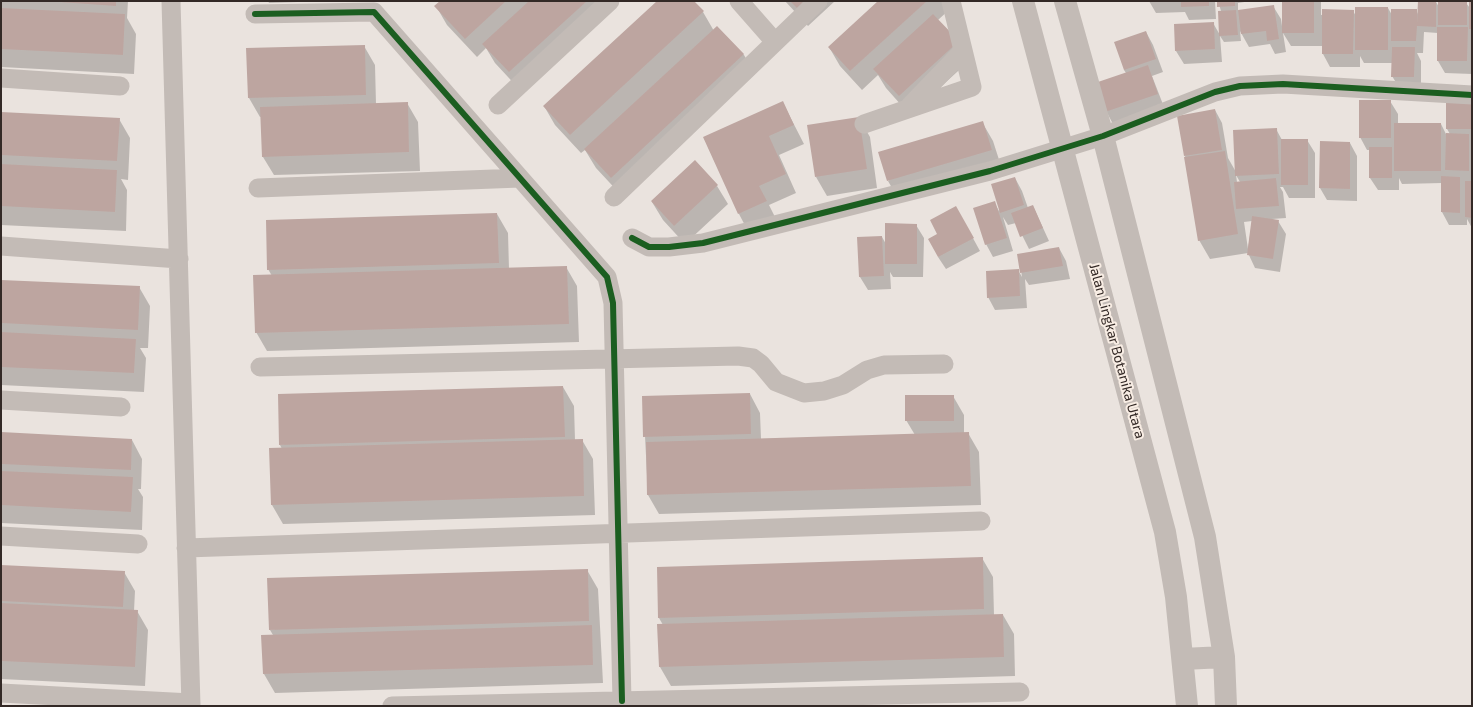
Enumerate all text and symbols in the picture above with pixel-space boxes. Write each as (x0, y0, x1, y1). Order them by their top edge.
street label: Jalan Lingkar Botanika Utara (1086, 262, 1148, 440)

